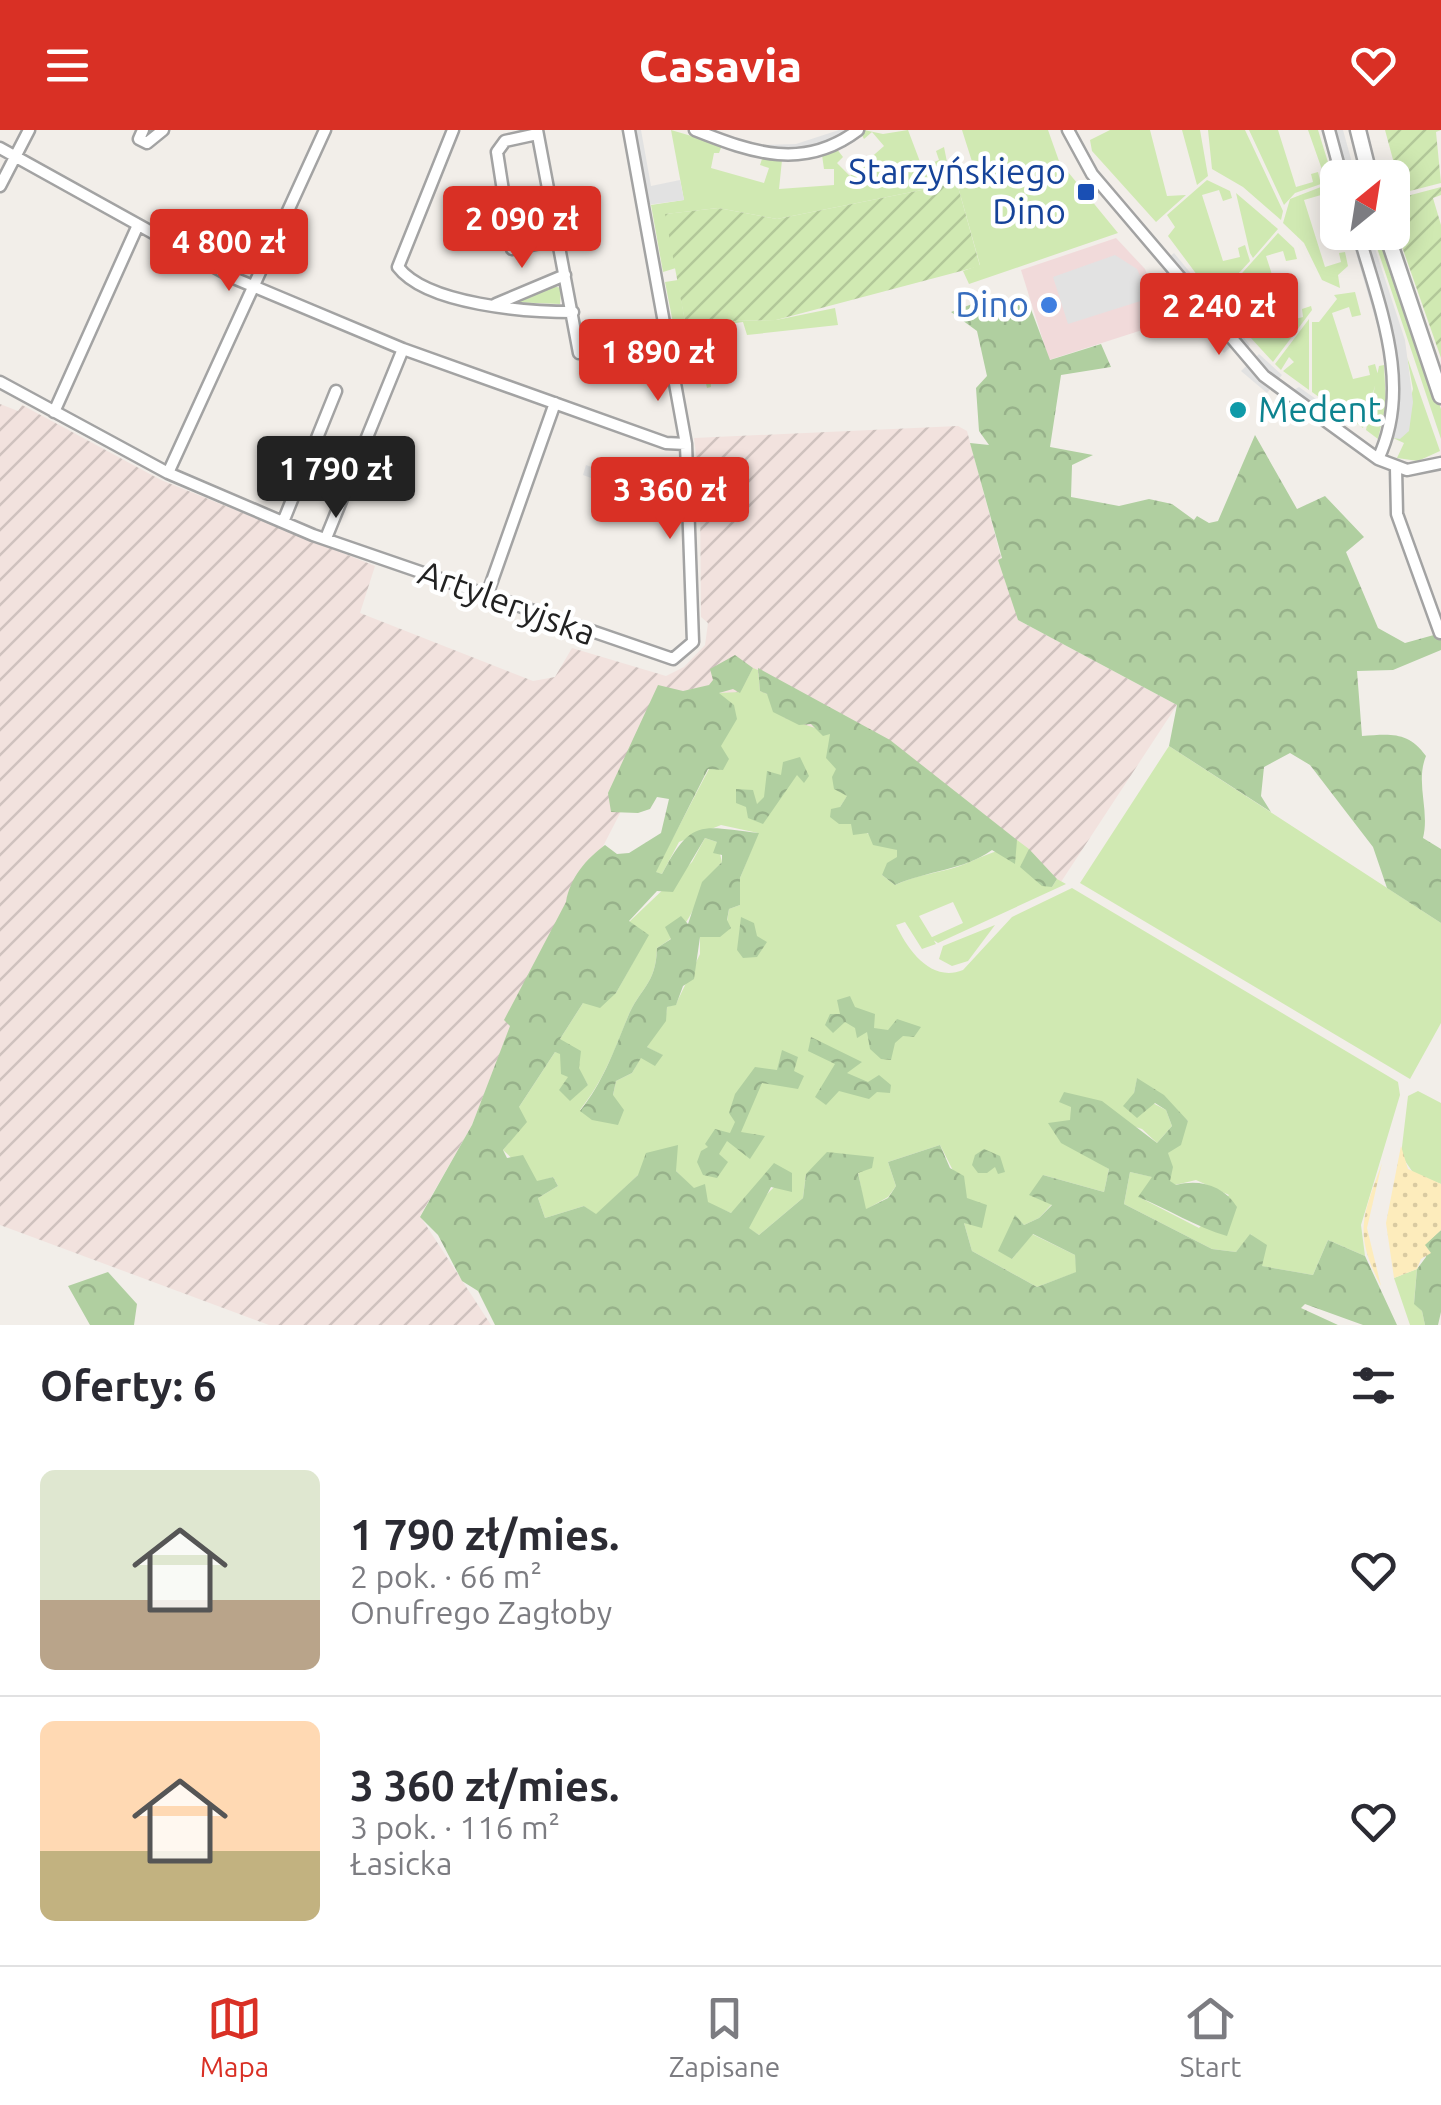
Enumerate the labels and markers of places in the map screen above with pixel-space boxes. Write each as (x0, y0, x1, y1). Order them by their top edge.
place label: Starzyńskiego Dino (848, 151, 1066, 231)
marker: Starzyńskiego Dino (1075, 181, 1097, 203)
pin: 2 090 zł (419, 186, 625, 271)
pin: 4 800 zł (126, 209, 332, 294)
pin: 2 240 zł (1116, 273, 1322, 358)
place label: Dino (955, 284, 1029, 324)
marker: Dino (1038, 294, 1060, 316)
pin: 1 890 zł (555, 319, 761, 404)
place label: Medent (1258, 389, 1382, 429)
marker: Medent (1227, 399, 1249, 421)
pin: 1 790 zł (233, 436, 439, 521)
pin: 3 360 zł (567, 457, 773, 542)

